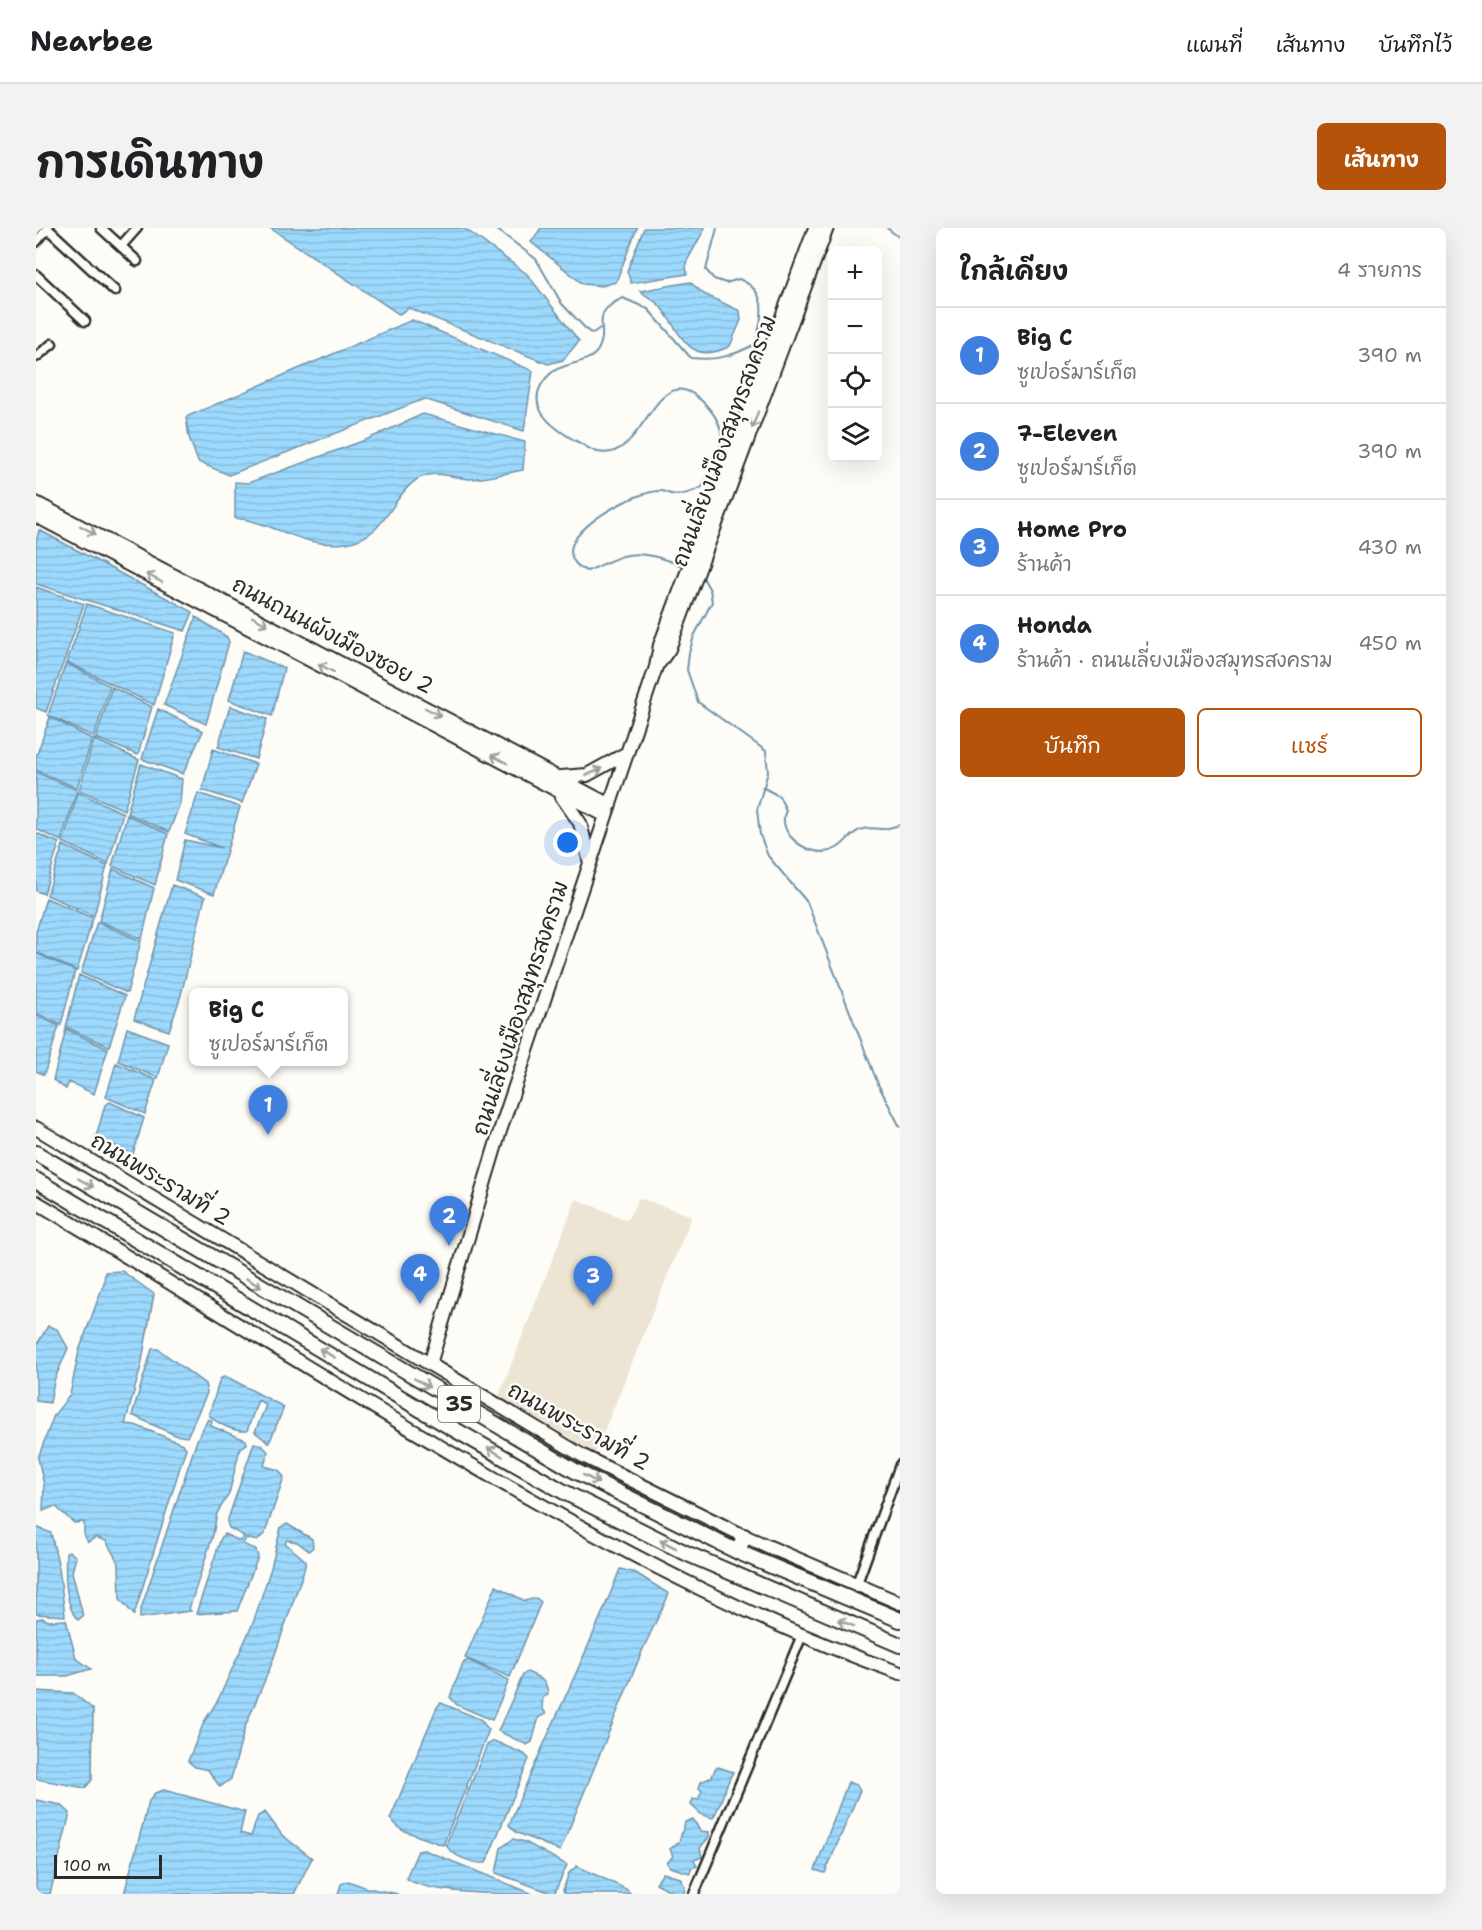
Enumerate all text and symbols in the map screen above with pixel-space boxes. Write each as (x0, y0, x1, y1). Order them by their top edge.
text: Nearbee (30, 22, 153, 60)
text: แผนที่ (1186, 31, 1243, 59)
text: เส้นทาง (1276, 31, 1345, 59)
text: บันทึกไว้ (1378, 31, 1452, 59)
button: เส้นทาง (1317, 123, 1446, 190)
text: การเดินทาง (36, 134, 264, 190)
map controls (828, 246, 882, 462)
button: + (828, 246, 882, 300)
text: ใกล้เคียง (960, 253, 1068, 288)
text: 4 รายการ (1337, 257, 1422, 283)
button: − (828, 300, 882, 354)
street label: ถนนเลี่ยงเมืองสมุทรสงคราม (659, 309, 785, 572)
text: Big C (1017, 323, 1073, 352)
text: 1 (975, 342, 984, 368)
text: 390 m (1357, 342, 1422, 368)
button: locate (828, 354, 882, 408)
text: ซูเปอร์มาร์เก็ต (1017, 359, 1137, 385)
button: layers (828, 408, 882, 462)
one-way arrow (748, 410, 759, 429)
text: 7-Eleven (1017, 419, 1117, 448)
text: 2 (973, 438, 987, 464)
text: 390 m (1357, 438, 1422, 464)
text: ซูเปอร์มาร์เก็ต (1017, 455, 1137, 481)
text: Home Pro (1017, 515, 1127, 544)
one-way arrow (78, 525, 96, 536)
text: 3 (973, 534, 987, 560)
text: 430 m (1358, 534, 1422, 560)
text: ร้านค้า (1017, 551, 1072, 577)
street label: ถนนถนนผังเมืองซอย 2 (227, 570, 439, 700)
one-way arrow (145, 572, 163, 583)
text: Honda (1017, 611, 1092, 640)
one-way arrow (251, 616, 269, 627)
text: 4 (973, 630, 987, 656)
text: 450 m (1358, 630, 1422, 656)
text: ร้านค้า · ถนนเลี่ยงเมืองสมุทรสงคราม (1017, 647, 1333, 673)
one-way arrow (318, 662, 335, 674)
one-way arrow (423, 707, 441, 718)
button: บันทึก (960, 708, 1185, 777)
button: แชร์ (1197, 708, 1422, 777)
one-way arrow (490, 753, 508, 764)
one-way arrow (584, 766, 602, 777)
your location (553, 828, 582, 857)
street label: ถนนเลี่ยงเมืองสมุทรสงคราม (459, 875, 577, 1139)
popup (189, 988, 348, 1066)
text: Big C (209, 995, 264, 1024)
text: ซูเปอร์มาร์เก็ต (209, 1031, 328, 1057)
pin: 1 (248, 1086, 288, 1135)
street label: ถนนพระรามที่ 2 (86, 1121, 239, 1232)
one-way arrow (77, 1177, 94, 1189)
pin: 2 (430, 1196, 468, 1246)
pin: 4 (400, 1254, 440, 1304)
pin: 3 (574, 1256, 612, 1306)
one-way arrow (245, 1277, 262, 1289)
one-way arrow (319, 1347, 336, 1359)
street label: ถนนพระรามที่ 2 (503, 1370, 658, 1477)
one-way arrow (413, 1377, 430, 1389)
road number: 35 (438, 1386, 480, 1422)
one-way arrow (487, 1446, 504, 1458)
one-way arrow (581, 1474, 599, 1486)
one-way arrow (659, 1537, 677, 1549)
one-way arrow (837, 1617, 855, 1628)
scale bar (54, 1852, 162, 1880)
text: 100 m (63, 1855, 111, 1876)

